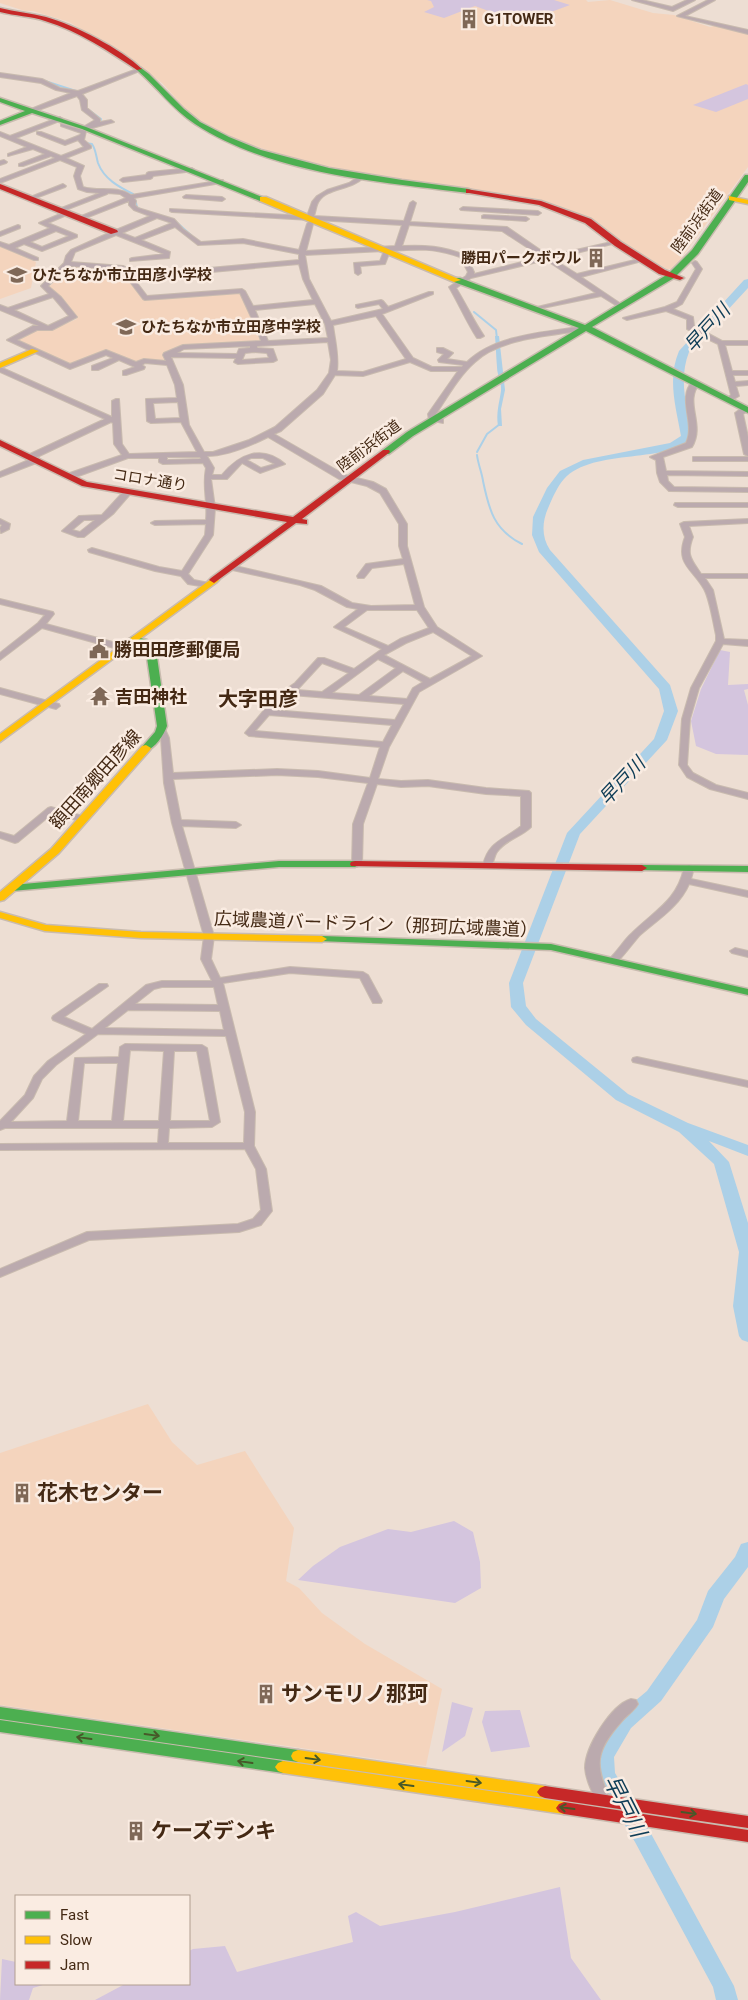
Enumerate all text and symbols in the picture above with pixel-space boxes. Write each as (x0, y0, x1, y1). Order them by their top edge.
building icon: G1TOWER (458, 8, 480, 30)
place label: G1TOWER (484, 10, 554, 28)
street label: 陸前浜街道 (668, 185, 726, 257)
building icon: 勝田パークボウル (585, 247, 607, 269)
place label: 勝田パークボウル (461, 249, 581, 267)
school or university icon: ひたちなか市立田彦小学校 (6, 264, 28, 286)
place label: ひたちなか市立田彦小学校 (32, 266, 212, 284)
water label: 早戸川 (679, 298, 736, 357)
school or university icon: ひたちなか市立田彦中学校 (115, 316, 137, 338)
place label: ひたちなか市立田彦中学校 (141, 318, 321, 336)
street label: 陸前浜街道 (334, 416, 404, 476)
street label: コロナ通り (112, 465, 188, 495)
public building icon: 勝田田彦郵便局 (88, 638, 110, 660)
place label: 勝田田彦郵便局 (114, 639, 240, 660)
temple icon: 吉田神社 (89, 685, 111, 707)
place label: 吉田神社 (115, 686, 187, 707)
district label: 大字田彦 (218, 687, 298, 711)
street label: 額田南郷田彦線 (45, 725, 145, 833)
water label: 早戸川 (594, 751, 651, 810)
street label: 広域農道バードライン（那珂広域農道） (214, 908, 538, 940)
place label: 花木センター (37, 1481, 163, 1505)
building icon: 花木センター (11, 1482, 33, 1504)
place label: サンモリノ那珂 (281, 1682, 428, 1706)
building icon: サンモリノ那珂 (255, 1683, 277, 1705)
one-way arrow (144, 1730, 160, 1740)
one-way arrow (76, 1733, 92, 1743)
one-way arrow (305, 1754, 321, 1764)
one-way arrow (237, 1756, 253, 1766)
water label: 早戸川 (599, 1771, 652, 1843)
one-way arrow (465, 1778, 481, 1788)
one-way arrow (398, 1779, 414, 1789)
one-way arrow (559, 1803, 575, 1813)
one-way arrow (681, 1808, 697, 1818)
place label: ケーズデンキ (151, 1819, 276, 1843)
building icon: ケーズデンキ (125, 1820, 147, 1842)
legend (15, 1895, 190, 1985)
text: Fast (60, 1906, 89, 1924)
text: Slow (60, 1931, 92, 1949)
text: Jam (60, 1956, 90, 1974)

